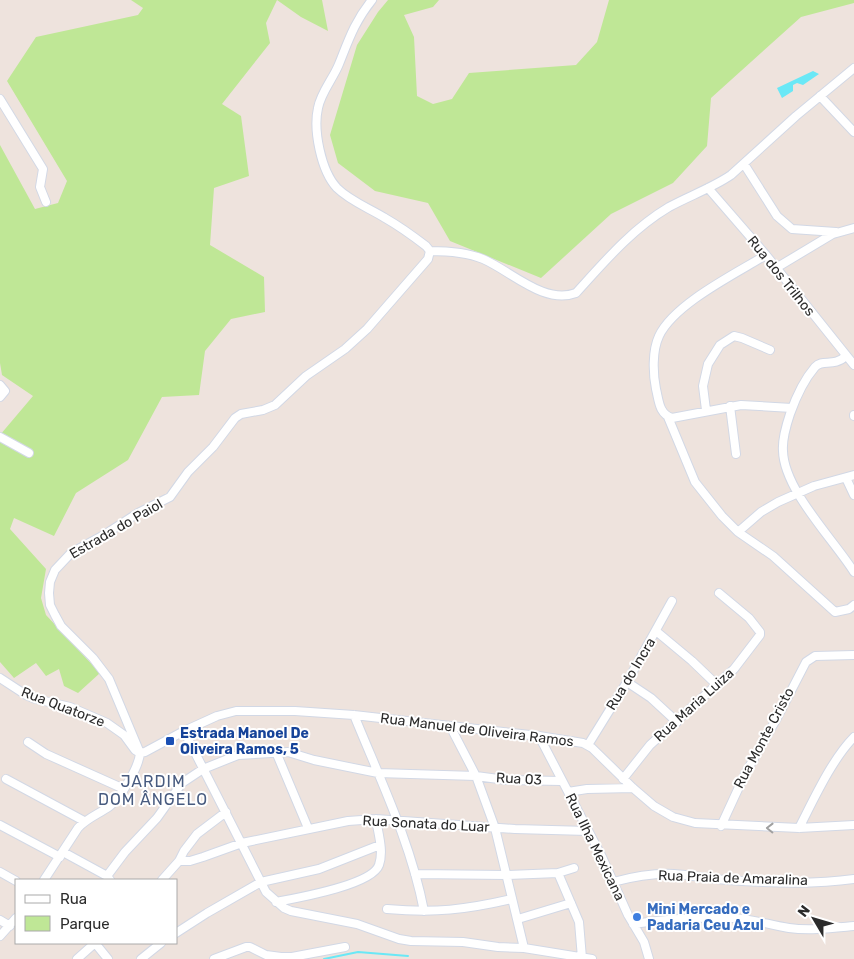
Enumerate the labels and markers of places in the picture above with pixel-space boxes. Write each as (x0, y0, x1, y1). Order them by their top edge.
place label: Estrada Manoel De Oliveira Ramos, 5 (180, 725, 309, 758)
marker: Estrada Manoel De Oliveira Ramos, 5 (164, 735, 176, 747)
place label: Mini Mercado e Padaria Ceu Azul (647, 901, 764, 934)
marker: Mini Mercado e Padaria Ceu Azul (631, 911, 643, 923)

